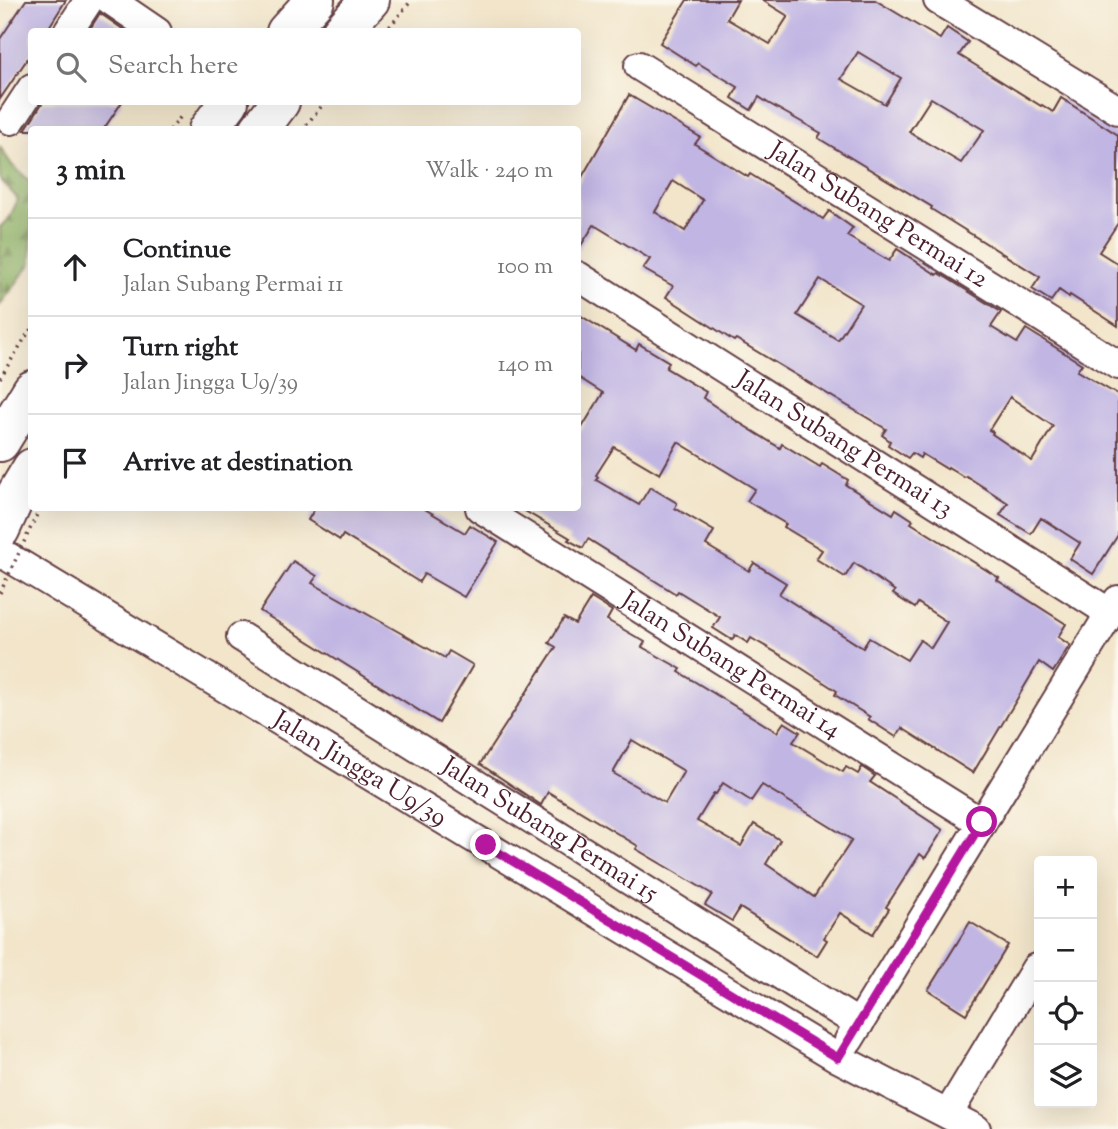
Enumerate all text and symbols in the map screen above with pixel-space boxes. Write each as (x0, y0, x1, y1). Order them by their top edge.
search box (28, 28, 581, 105)
icon: search (52, 48, 90, 86)
text: Search here (108, 48, 238, 85)
street label: Jalan Subang Permai 12 (760, 132, 995, 298)
text: 3 min (56, 150, 126, 193)
text: Walk · 240 m (425, 155, 553, 188)
text: Continue (123, 232, 231, 269)
icon: ahead (56, 248, 94, 286)
text: 100 m (497, 251, 553, 284)
text: Jalan Subang Permai 11 (123, 269, 343, 302)
text: Turn right (123, 330, 238, 367)
icon: right (56, 346, 94, 384)
text: 140 m (498, 349, 553, 382)
street label: Jalan Subang Permai 13 (727, 361, 960, 527)
text: Jalan Jingga U9/39 (123, 367, 298, 400)
icon: arrive (56, 444, 94, 482)
text: Arrive at destination (123, 445, 353, 482)
street label: Jalan Subang Permai 14 (612, 581, 848, 748)
street label: Jalan Jingga U9/39 (264, 701, 454, 836)
street label: Jalan Subang Permai 15 (432, 747, 665, 912)
route start (966, 806, 997, 837)
route end (470, 829, 501, 860)
map controls (1034, 856, 1097, 1108)
button: + (1034, 856, 1097, 919)
button: − (1034, 919, 1097, 982)
button: locate (1034, 982, 1097, 1045)
button: layers (1034, 1045, 1097, 1108)

